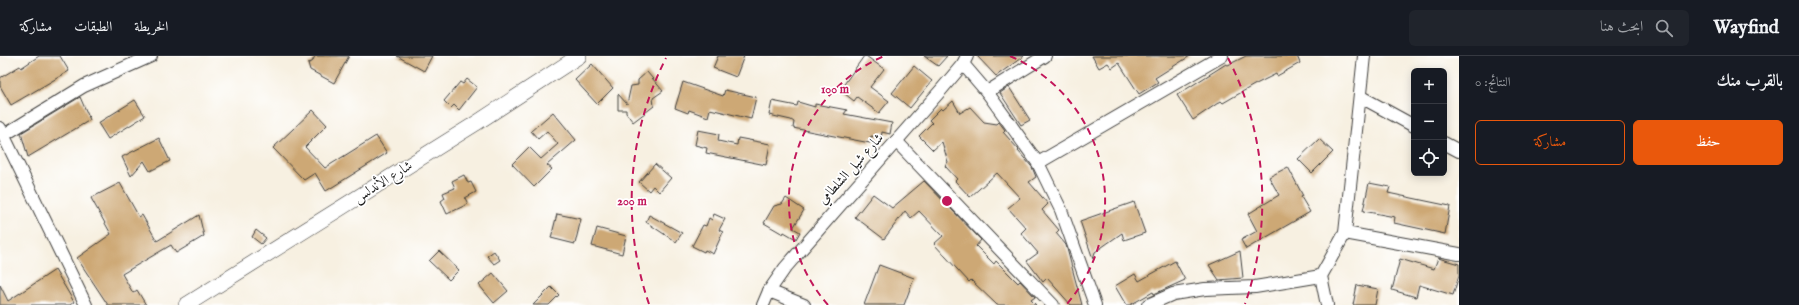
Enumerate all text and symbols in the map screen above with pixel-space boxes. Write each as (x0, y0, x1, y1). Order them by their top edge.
search box (1409, 10, 1689, 46)
text: Wayfind (1713, 16, 1779, 40)
text: ابحث هنا (1600, 17, 1643, 36)
icon: search (1653, 17, 1675, 39)
text: مشاركة (20, 18, 52, 36)
text: الطبقات (74, 18, 112, 36)
text: الخريطة (134, 18, 168, 36)
map controls (1411, 68, 1447, 176)
button: + (1411, 68, 1447, 104)
text: بالقرب منك (1716, 71, 1783, 92)
text: النتائج: 0 (1475, 74, 1510, 91)
text: 100 m (821, 82, 850, 97)
button: − (1411, 104, 1447, 140)
button: مشاركة (1475, 120, 1625, 165)
button: حفظ (1633, 120, 1783, 165)
street label: شارع شيل الشلطامي (814, 130, 889, 210)
button: locate (1411, 140, 1447, 176)
street label: شارع الأندلس (349, 155, 417, 209)
text: 200 m (617, 194, 647, 209)
centre of rings (940, 194, 954, 208)

